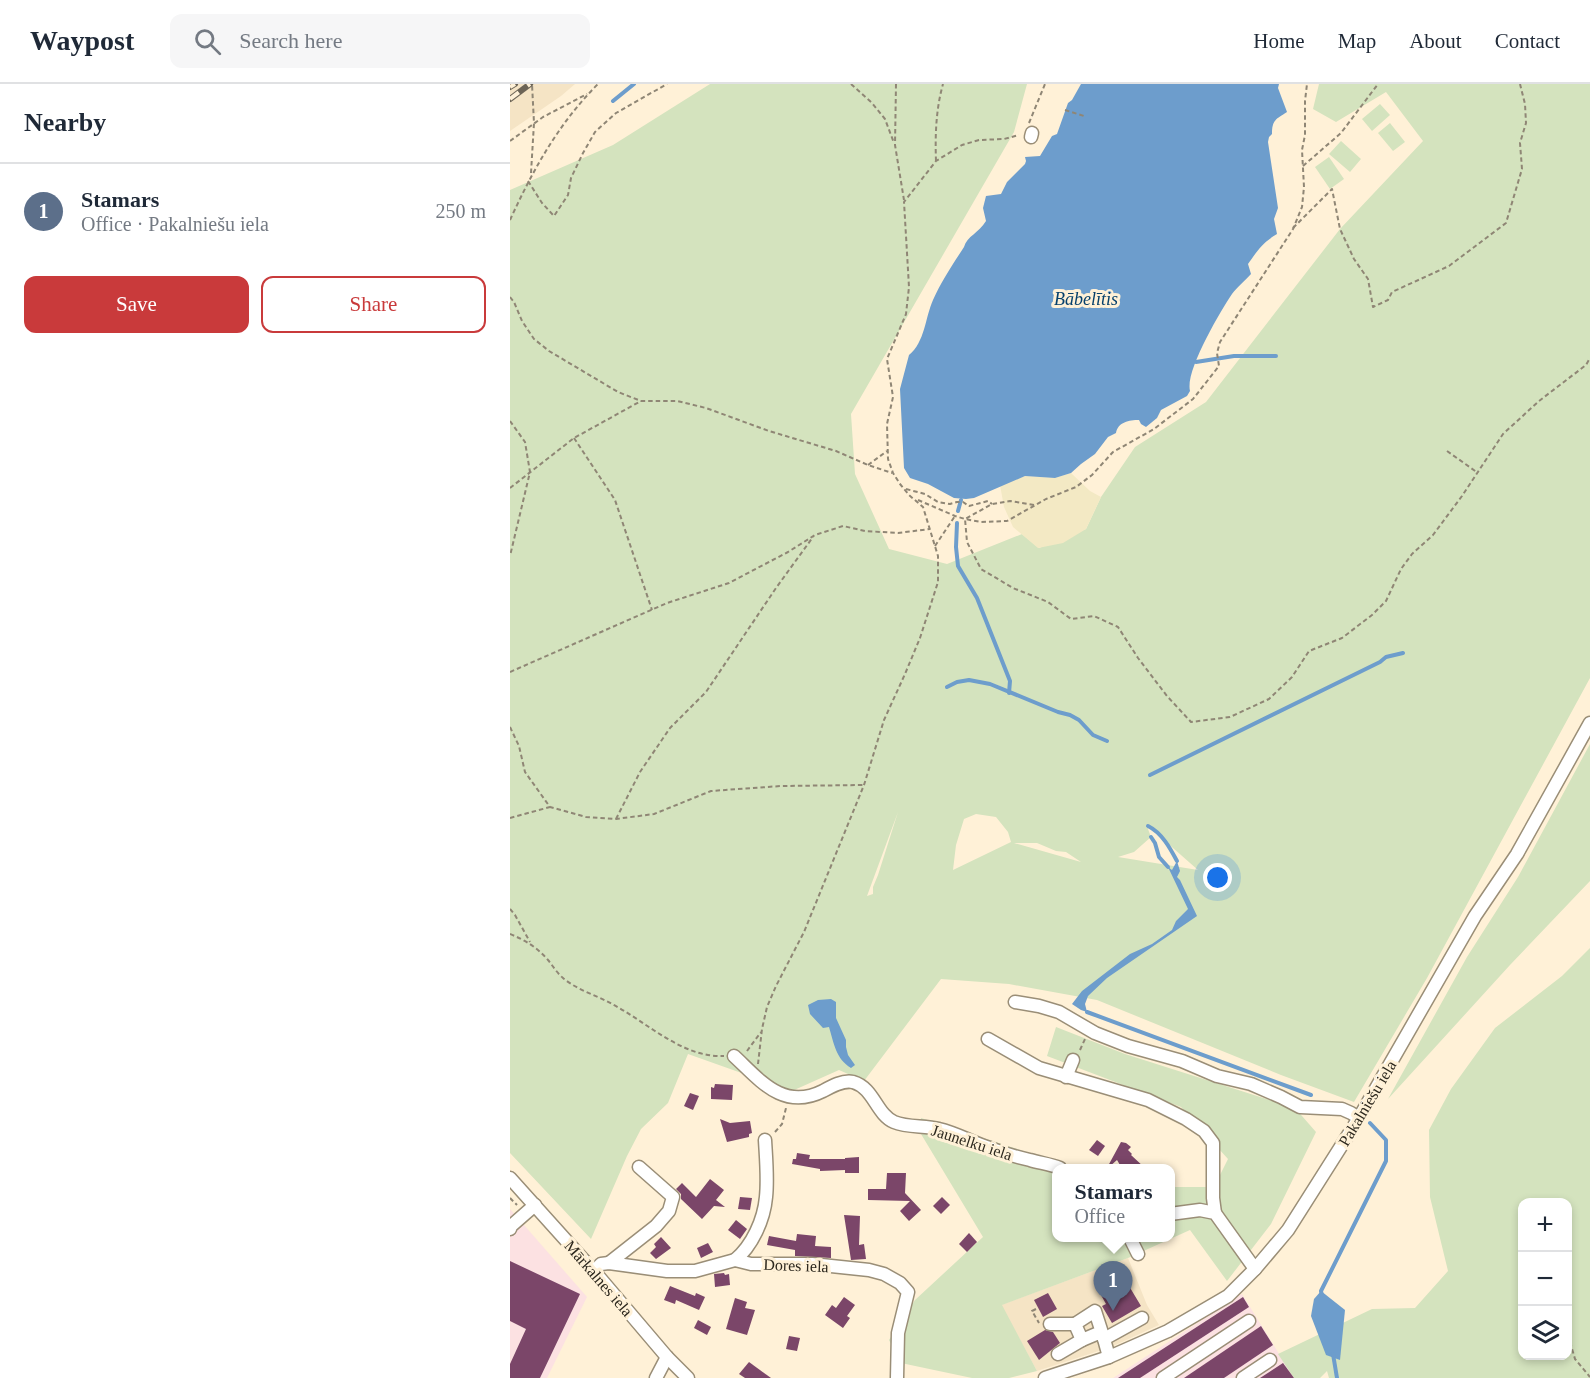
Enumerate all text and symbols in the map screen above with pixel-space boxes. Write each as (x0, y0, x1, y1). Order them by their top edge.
search box (170, 14, 590, 68)
text: Waypost (30, 25, 134, 56)
icon: search (191, 25, 224, 58)
text: Search here (239, 28, 342, 53)
text: Home (1253, 29, 1305, 53)
text: Map (1338, 29, 1376, 53)
text: About (1409, 29, 1462, 53)
text: Contact (1495, 29, 1560, 53)
text: Nearby (24, 108, 106, 137)
text: Stamars (81, 187, 159, 212)
text: 1 (39, 200, 49, 222)
text: 250 m (435, 200, 486, 222)
text: Office · Pakalniešu iela (81, 213, 269, 235)
button: Save (24, 276, 249, 333)
button: Share (261, 276, 486, 333)
water label: Bābelītis (1054, 289, 1118, 309)
your location (1203, 863, 1232, 892)
street label: Pakalniešu iela (1335, 1058, 1400, 1149)
street label: Jaunelku iela (929, 1121, 1014, 1164)
popup (1052, 1164, 1175, 1242)
text: Stamars (1074, 1179, 1153, 1204)
map controls (1518, 1198, 1572, 1360)
button: + (1518, 1198, 1572, 1252)
text: Office (1074, 1205, 1125, 1227)
street label: Mārkalnes iela (561, 1237, 636, 1320)
button: − (1518, 1252, 1572, 1306)
street label: Dores iela (763, 1256, 829, 1275)
pin: 1 (1094, 1262, 1132, 1311)
button: layers (1518, 1306, 1572, 1360)

